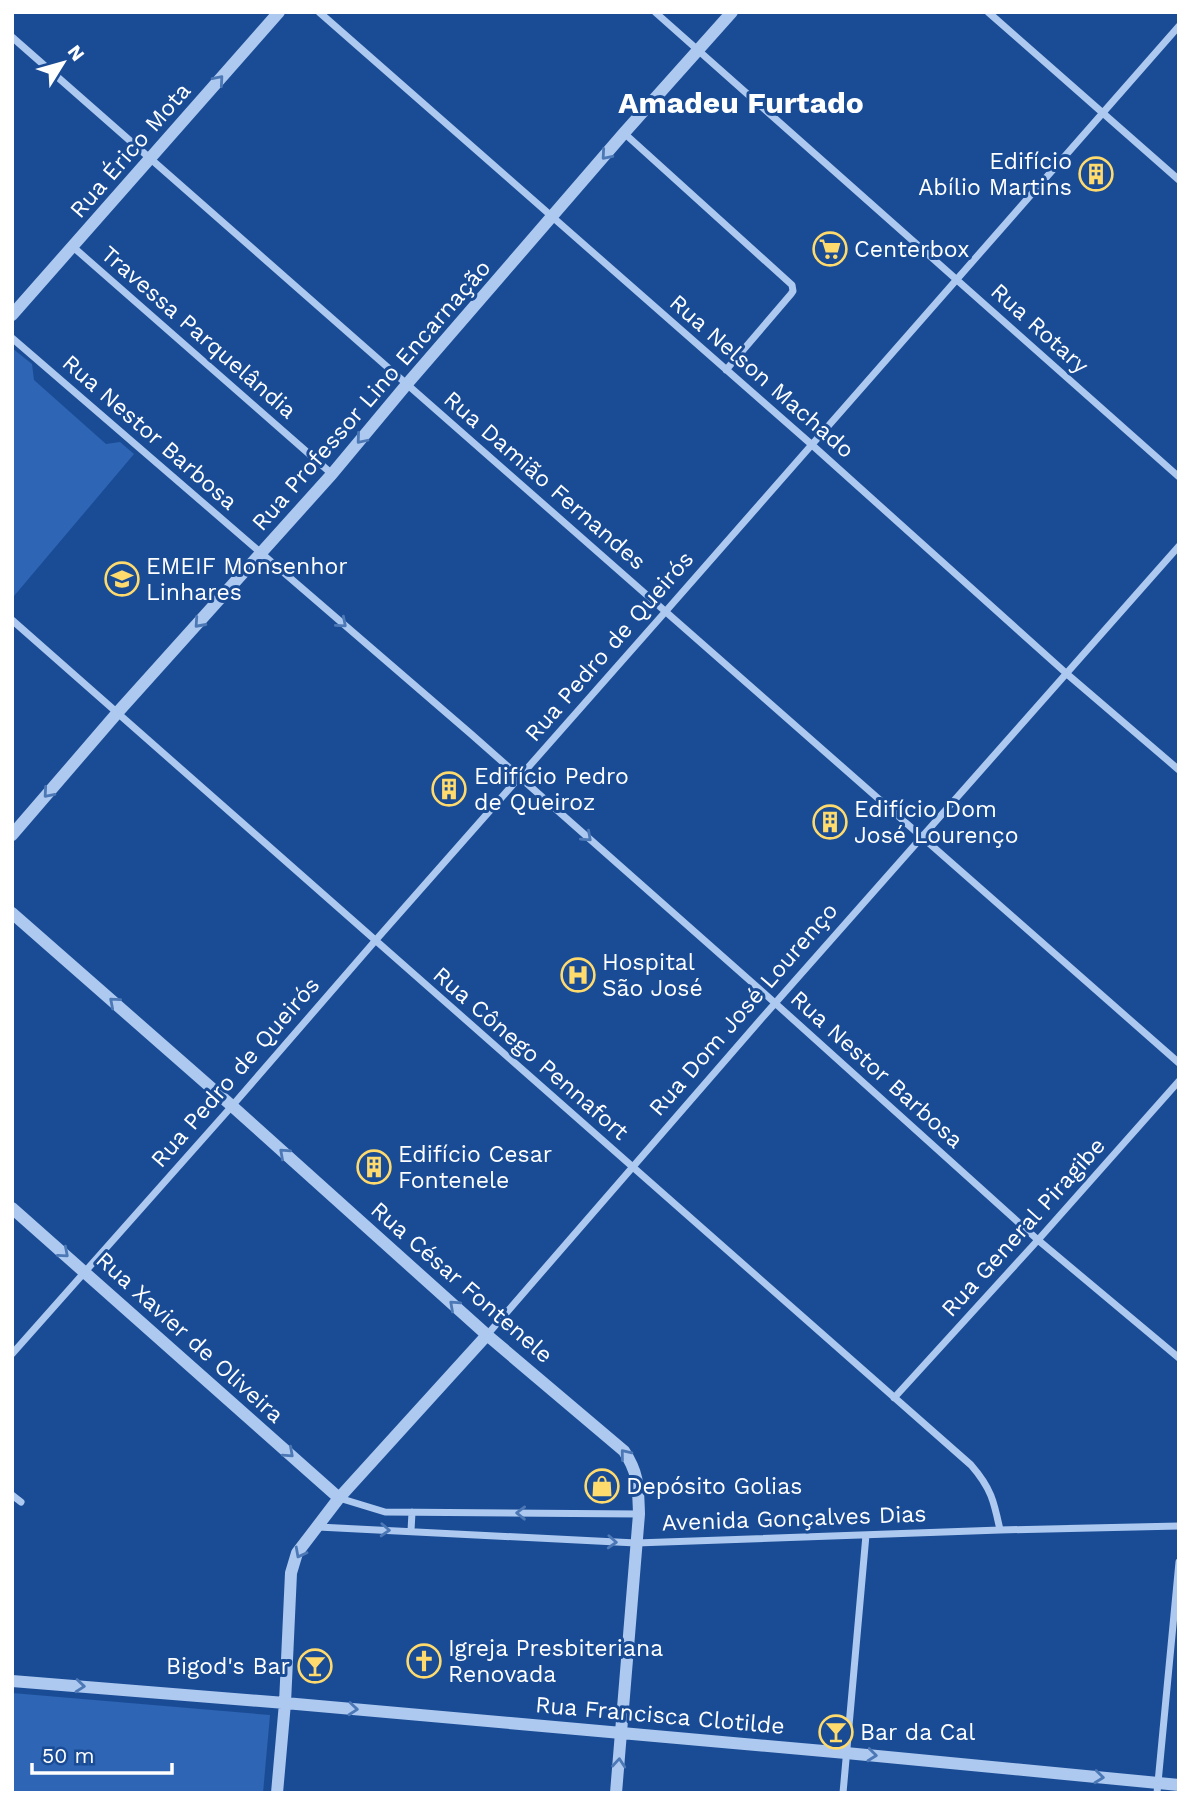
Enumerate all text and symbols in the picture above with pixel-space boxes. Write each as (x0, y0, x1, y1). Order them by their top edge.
north arrow (28, 28, 98, 98)
text: N (63, 41, 90, 66)
one-way arrow (211, 75, 223, 88)
street label: Rua Érico Mota (64, 77, 196, 223)
district label: Amadeu Furtado (618, 85, 864, 120)
one-way arrow (602, 147, 614, 160)
place label: Edifício Abílio Martins (918, 148, 1072, 201)
building icon: Edifício Abílio Martins (1077, 155, 1115, 193)
supermarket icon: Centerbox (811, 230, 849, 268)
place label: Centerbox (854, 236, 969, 263)
street label: Travessa Parquelândia (96, 240, 302, 424)
street label: Rua Professor Lino Encarnação (246, 254, 496, 536)
street label: Rua Rotary (985, 278, 1094, 379)
street label: Rua Nelson Machado (664, 289, 859, 464)
street label: Rua Nestor Barbosa (57, 349, 243, 516)
street label: Rua Damião Fernandes (438, 385, 651, 575)
one-way arrow (357, 430, 369, 443)
street label: Rua Pedro de Queirós (519, 546, 699, 747)
place label: EMEIF Monsenhor Linhares (146, 553, 348, 606)
school or university icon: EMEIF Monsenhor Linhares (103, 560, 141, 598)
one-way arrow (195, 615, 207, 628)
one-way arrow (334, 615, 347, 627)
place label: Edifício Pedro de Queiroz (474, 763, 629, 816)
building icon: Edifício Pedro de Queiroz (430, 770, 468, 808)
one-way arrow (44, 785, 56, 798)
place label: Edifício Dom José Lourenço (854, 796, 1018, 849)
building icon: Edifício Dom José Lourenço (811, 803, 849, 841)
one-way arrow (579, 829, 592, 841)
street label: Rua Dom José Lourenço (643, 897, 843, 1121)
place label: Hospital São José (602, 949, 703, 1002)
hospital icon: Hospital São José (559, 956, 597, 994)
street label: Rua Cônego Pennafort (428, 961, 634, 1146)
street label: Rua Pedro de Queirós (145, 972, 325, 1173)
street label: Rua Nestor Barbosa (785, 985, 968, 1154)
one-way arrow (109, 998, 122, 1010)
street label: Rua General Piragibe (936, 1132, 1111, 1322)
place label: Edifício Cesar Fontenele (398, 1141, 552, 1194)
building icon: Edifício Cesar Fontenele (355, 1148, 393, 1186)
one-way arrow (279, 1149, 292, 1161)
street label: Rua César Fontenele (365, 1196, 558, 1369)
one-way arrow (55, 1245, 68, 1257)
street label: Rua Xavier de Oliveira (90, 1246, 289, 1429)
one-way arrow (449, 1301, 462, 1313)
one-way arrow (280, 1445, 293, 1457)
one-way arrow (621, 1450, 633, 1463)
shop icon: Depósito Golias (583, 1467, 621, 1505)
place label: Depósito Golias (626, 1473, 802, 1500)
street label: Avenida Gonçalves Dias (661, 1500, 927, 1537)
one-way arrow (516, 1505, 526, 1521)
one-way arrow (380, 1522, 391, 1537)
one-way arrow (607, 1534, 618, 1549)
one-way arrow (294, 1546, 308, 1559)
place label: Igreja Presbiteriana Renovada (448, 1635, 663, 1688)
church icon: Igreja Presbiteriana Renovada (405, 1642, 443, 1680)
bar icon: Bigod's Bar (296, 1647, 334, 1685)
place label: Bigod's Bar (166, 1653, 290, 1680)
one-way arrow (75, 1678, 86, 1693)
street label: Rua Francisca Clotilde (534, 1691, 786, 1740)
one-way arrow (348, 1701, 359, 1716)
bar icon: Bar da Cal (817, 1713, 855, 1751)
place label: Bar da Cal (860, 1719, 975, 1746)
scale bar (32, 1731, 172, 1775)
text: 50 m (42, 1743, 94, 1768)
one-way arrow (867, 1747, 878, 1762)
one-way arrow (611, 1757, 626, 1768)
one-way arrow (1094, 1769, 1105, 1784)

